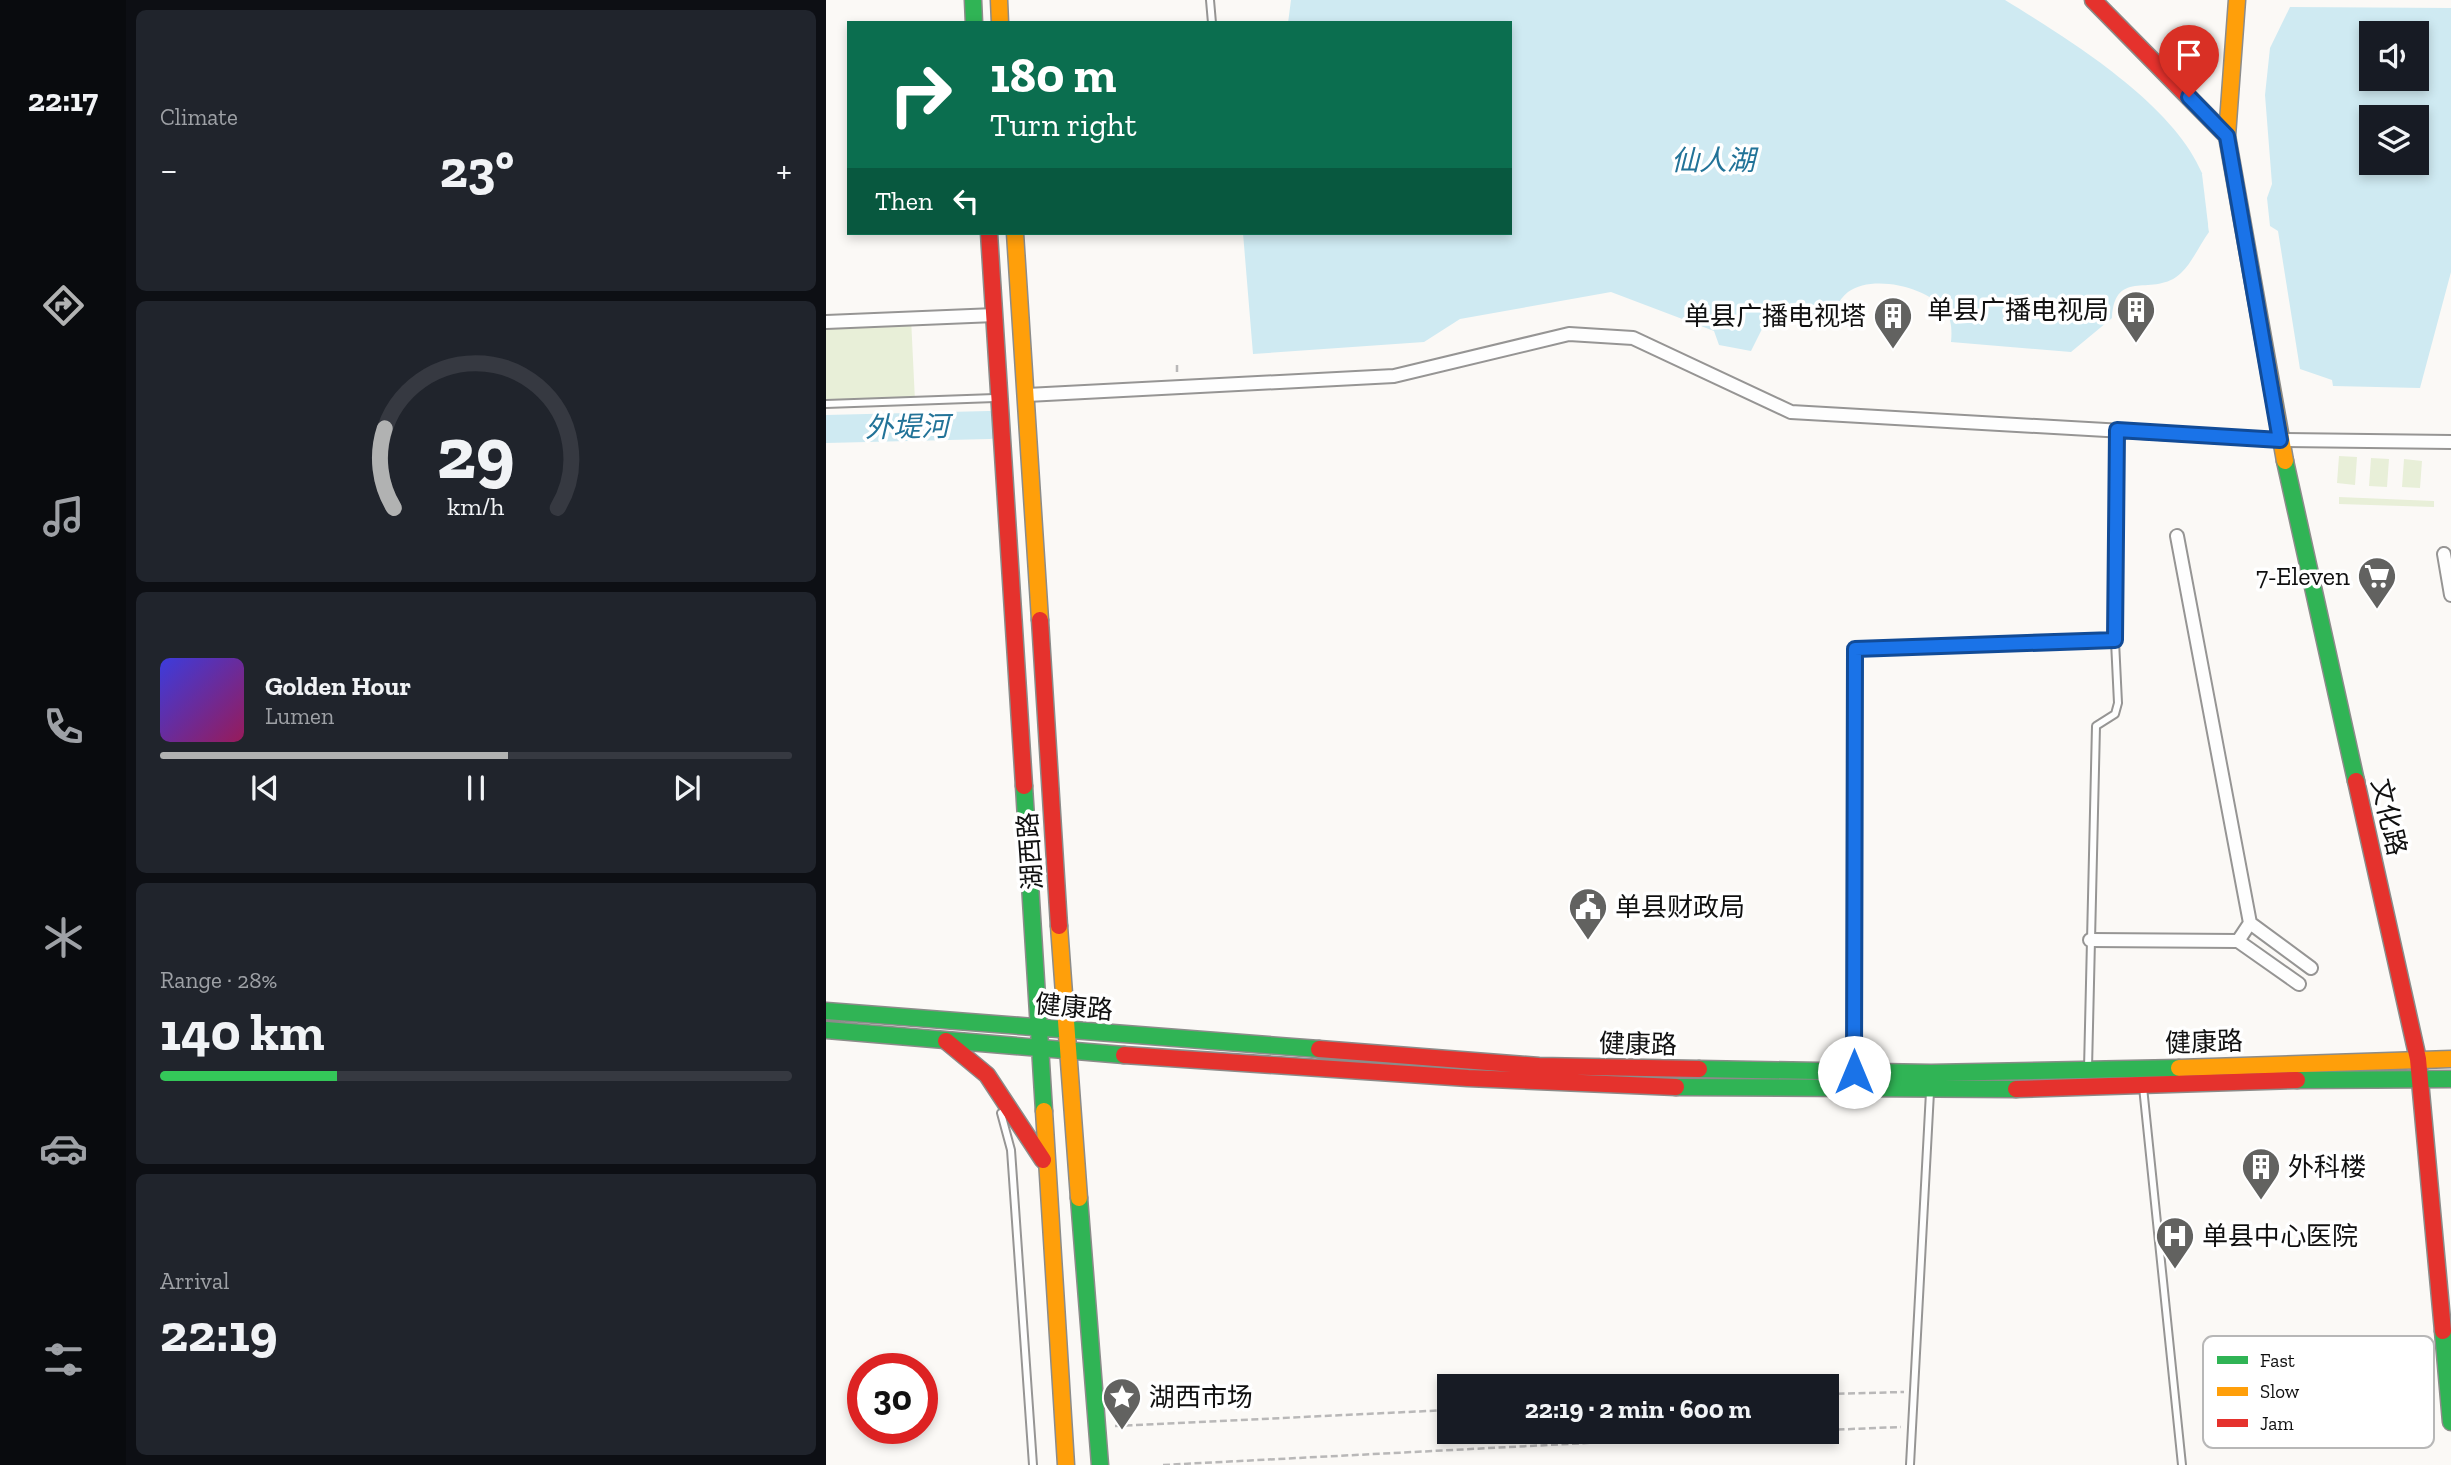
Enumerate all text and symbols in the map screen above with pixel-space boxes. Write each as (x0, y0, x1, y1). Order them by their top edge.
map controls (2359, 21, 2429, 175)
button: sound (2359, 21, 2429, 91)
pin (2159, 25, 2219, 97)
icon: arrive (2170, 36, 2208, 74)
text: 180 m (990, 46, 1117, 105)
icon: right (875, 49, 966, 140)
text: 22:17 (28, 81, 98, 119)
text: Climate (160, 103, 238, 131)
button: layers (2359, 105, 2429, 175)
text: Turn right (990, 106, 1137, 144)
text: 23° (440, 138, 514, 200)
water label: 仙人湖 (1671, 144, 1759, 177)
text: − (160, 147, 178, 193)
text: + (776, 147, 792, 193)
icon: left (947, 182, 985, 220)
text: Then (875, 185, 933, 217)
icon: directions (39, 281, 88, 330)
building icon: 单县广播电视局 (2115, 289, 2157, 344)
place label: 单县广播电视局 (1927, 294, 2109, 326)
building icon: 单县广播电视塔 (1872, 295, 1914, 350)
place label: 单县广播电视塔 (1684, 300, 1866, 332)
text: 29 (437, 409, 515, 497)
water label: 外堤河 (865, 410, 954, 444)
text: km/h (447, 490, 505, 520)
icon: music (39, 492, 88, 541)
supermarket icon: 7-Eleven (2356, 555, 2398, 610)
place label: 7-Eleven (2256, 560, 2350, 592)
text: Golden Hour (265, 670, 411, 702)
icon: phone (39, 702, 88, 751)
text: Lumen (265, 702, 334, 730)
icon: previous (246, 769, 284, 807)
icon: pause (457, 769, 495, 807)
icon: next (668, 769, 706, 807)
street label: 文化路 (2365, 775, 2413, 859)
street label: 湖西路 (1011, 811, 1049, 891)
public building icon: 单县财政局 (1567, 886, 1609, 941)
place label: 单县财政局 (1615, 891, 1745, 923)
icon: climate (39, 913, 88, 962)
text: Range · 28% (160, 966, 277, 994)
street label: 健康路 (1034, 988, 1114, 1026)
text: 140 km (160, 1001, 325, 1063)
street label: 健康路 (2164, 1025, 2244, 1059)
street label: 健康路 (1599, 1027, 1677, 1061)
position arrow (1817, 1035, 1891, 1109)
icon: car (39, 1124, 88, 1173)
building icon: 外科楼 (2240, 1146, 2282, 1201)
place label: 外科楼 (2288, 1151, 2366, 1183)
hospital icon: 单县中心医院 (2154, 1215, 2196, 1270)
place label: 单县中心医院 (2202, 1220, 2358, 1252)
text: Arrival (160, 1267, 229, 1295)
text: 22:19 (160, 1302, 278, 1364)
icon: filters (39, 1335, 88, 1384)
legend (2203, 1336, 2434, 1448)
text: Fast (2260, 1349, 2295, 1372)
speed limit sign: 30 (847, 1353, 938, 1444)
place icon: 湖西市场 (1101, 1376, 1143, 1431)
text: Slow (2260, 1380, 2300, 1403)
place label: 湖西市场 (1149, 1381, 1253, 1413)
text: 22:19 · 2 min · 600 m (1525, 1393, 1751, 1425)
text: Jam (2260, 1412, 2294, 1435)

